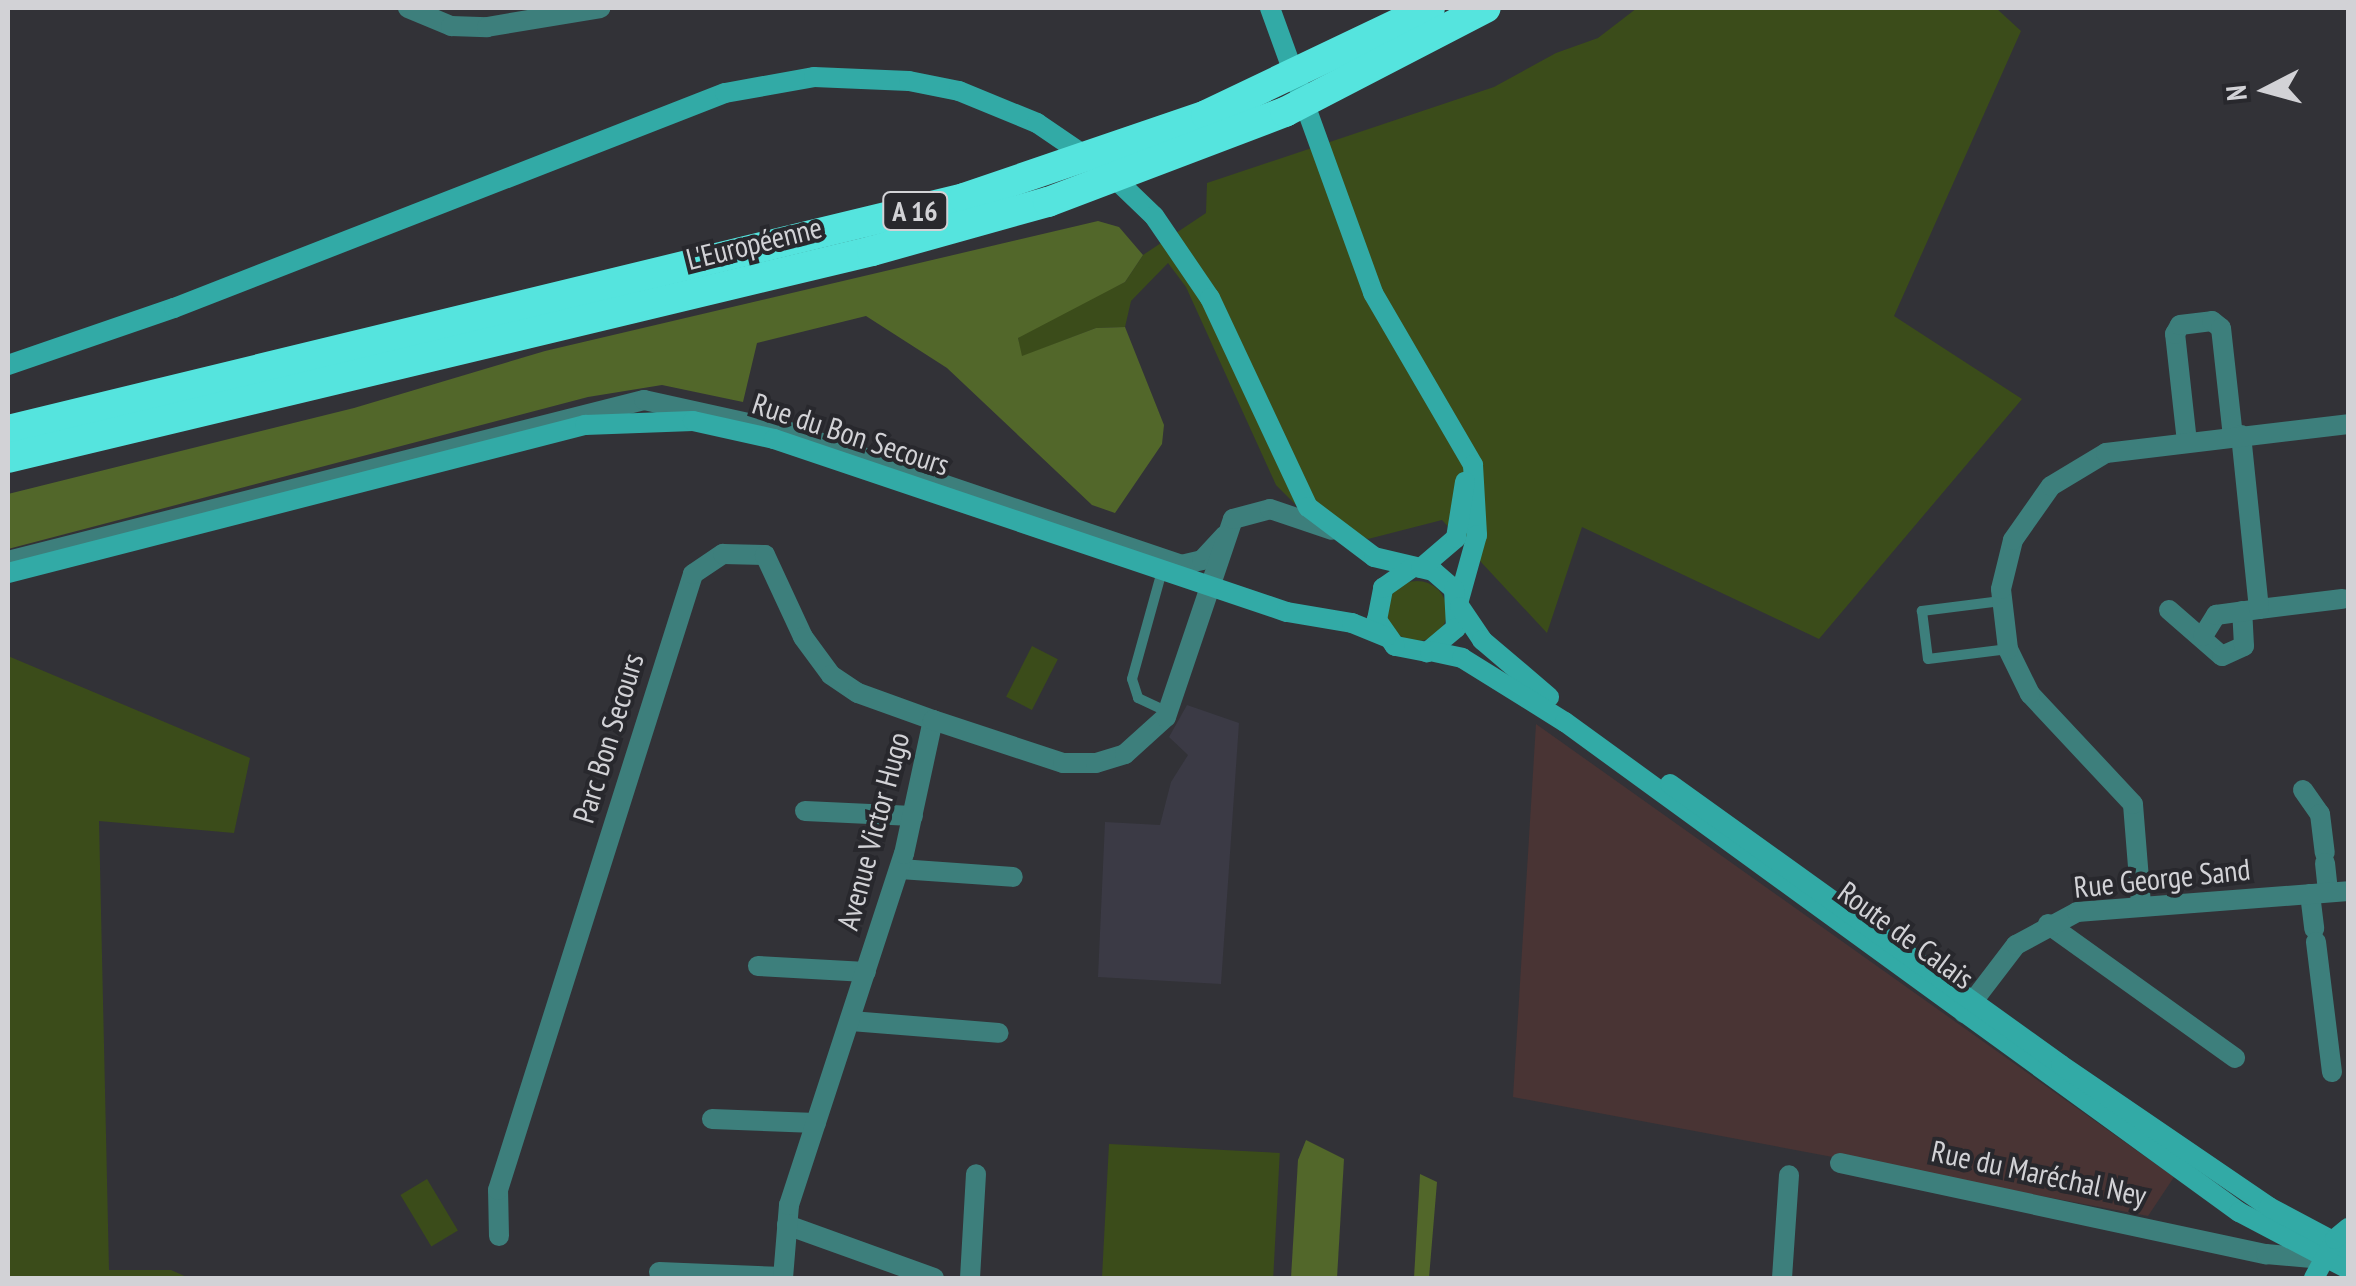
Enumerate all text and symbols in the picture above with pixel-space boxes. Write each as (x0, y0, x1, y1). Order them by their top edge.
north arrow (2216, 40, 2316, 140)
text: N (2216, 84, 2255, 103)
road number: A 16 (880, 188, 950, 234)
street label: L'Européenne (683, 209, 825, 277)
street label: Rue du Bon Secours (748, 385, 954, 483)
street label: Parc Bon Secours (565, 649, 651, 827)
street label: Avenue Victor Hugo (829, 728, 917, 934)
street label: Rue George Sand (2072, 851, 2252, 905)
street label: Route de Calais (1831, 874, 1981, 996)
street label: Rue du Maréchal Ney (1928, 1133, 2150, 1213)

